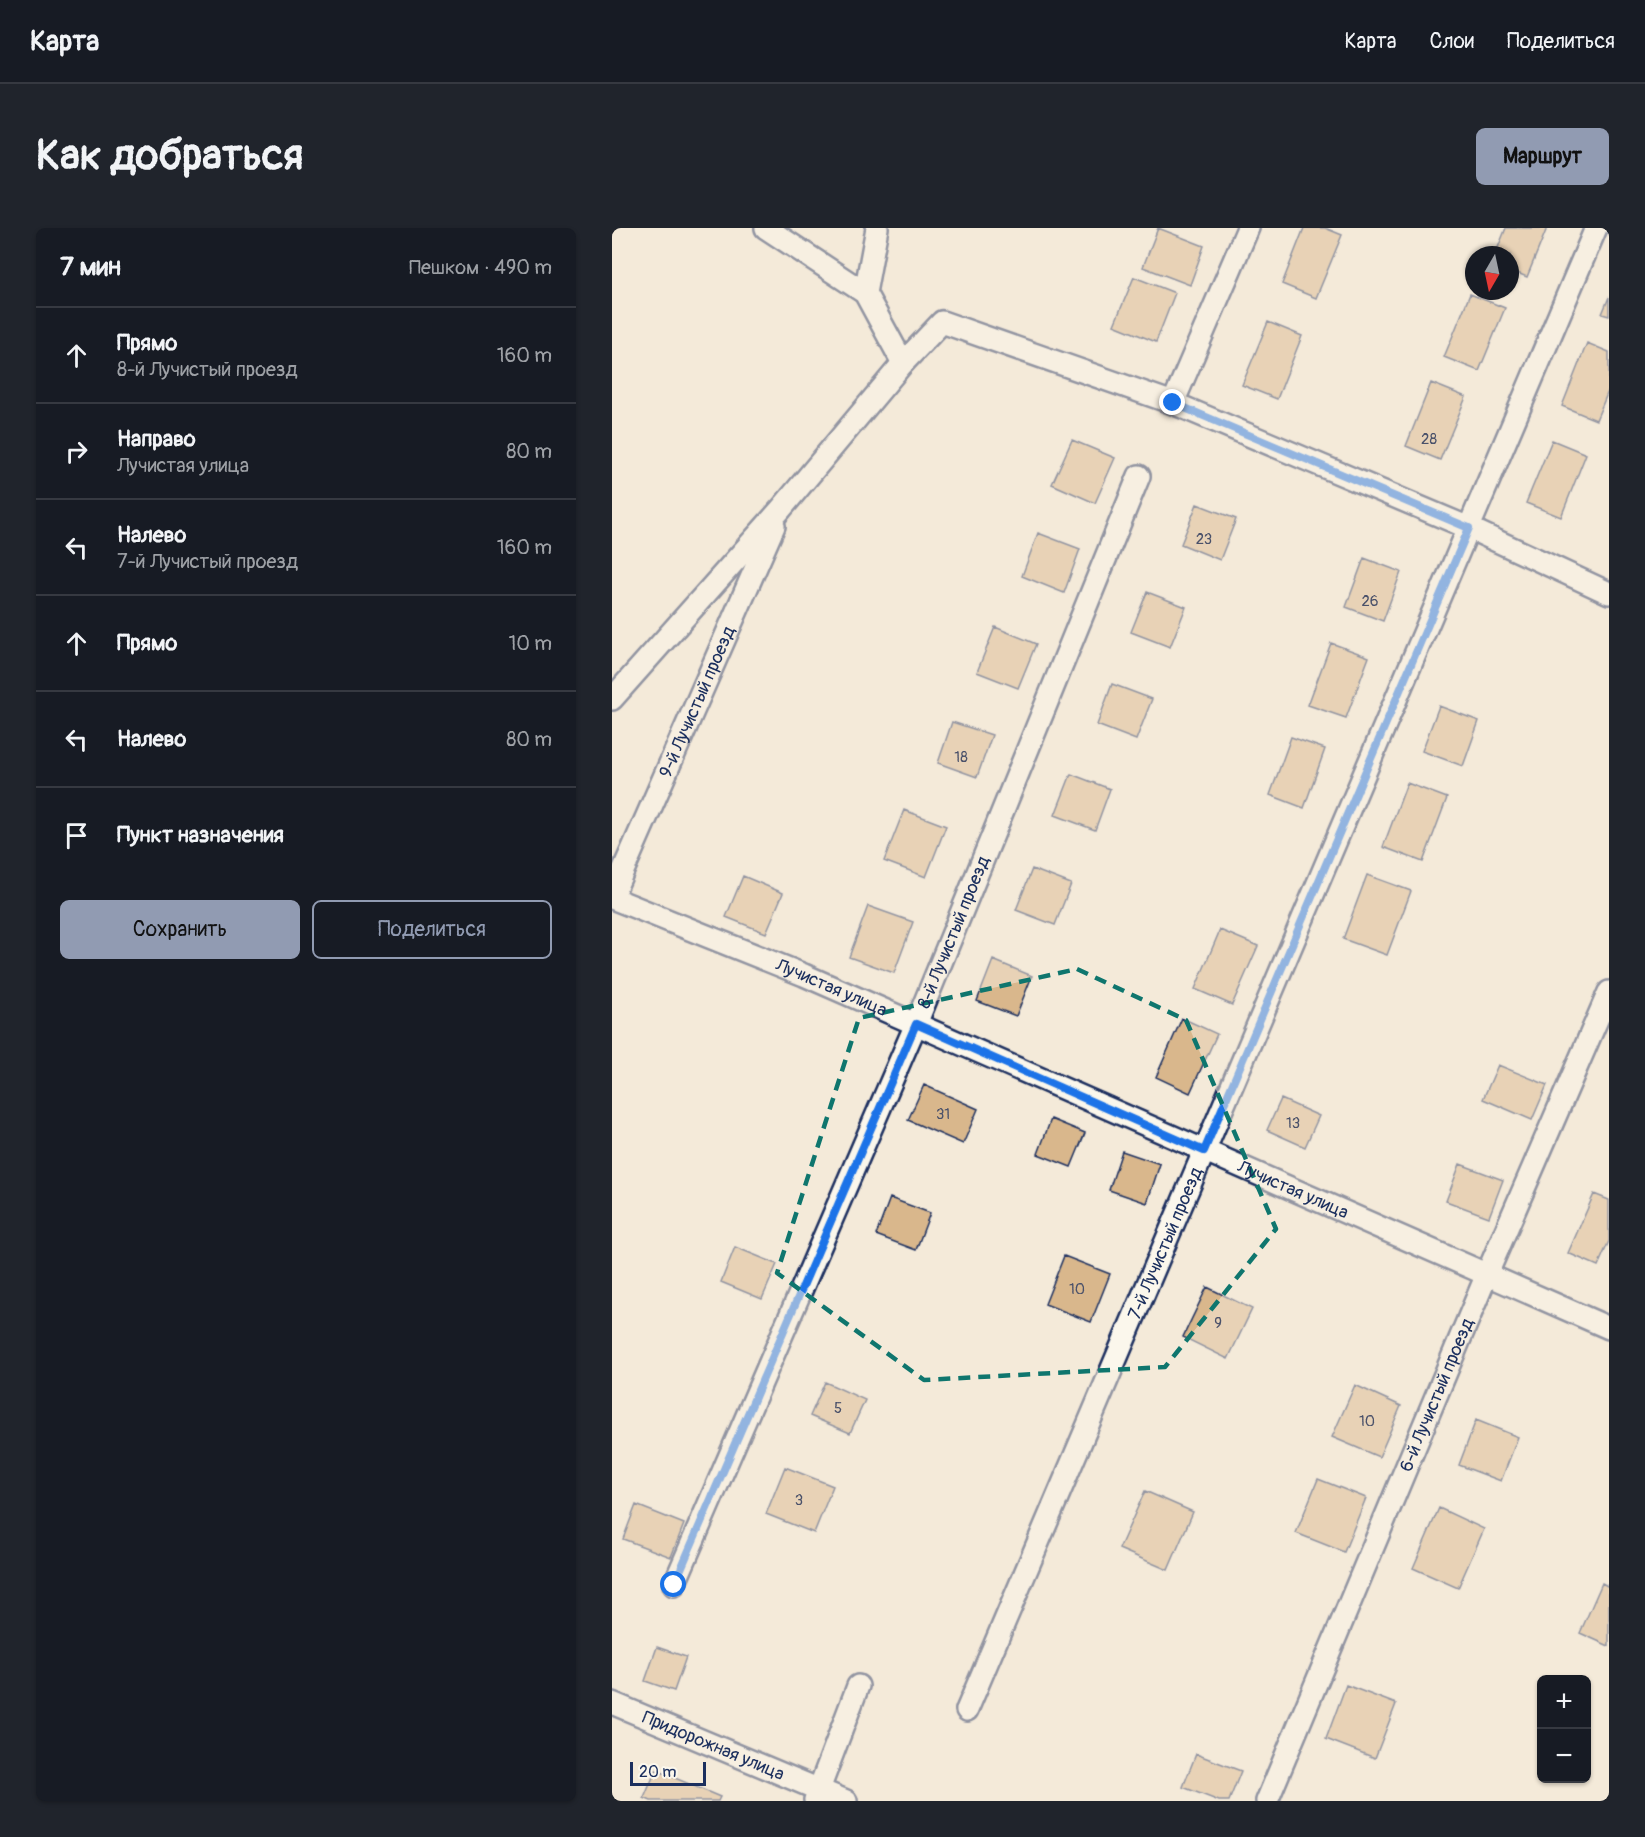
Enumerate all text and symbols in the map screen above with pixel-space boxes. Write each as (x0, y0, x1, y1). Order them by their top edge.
text: Карта (30, 24, 99, 59)
text: Карта (1344, 28, 1396, 55)
text: Слои (1429, 28, 1474, 55)
text: Поделиться (1507, 28, 1615, 55)
button: Маршрут (1476, 128, 1609, 185)
text: Как добраться (36, 130, 303, 182)
north arrow (1465, 246, 1519, 300)
text: 7 мин (60, 251, 121, 283)
text: Пешком · 490 m (409, 255, 552, 280)
text: Прямо (117, 329, 177, 357)
icon: ahead (60, 339, 93, 372)
text: 160 m (497, 343, 552, 368)
text: 8-й Лучистый проезд (117, 357, 298, 382)
route end (1159, 389, 1185, 415)
text: Направо (117, 425, 196, 453)
house number: 28 (1421, 430, 1437, 449)
icon: right (60, 435, 93, 468)
text: 80 m (506, 439, 552, 464)
text: Лучистая улица (117, 453, 249, 478)
text: Налево (117, 521, 186, 549)
house number: 23 (1196, 530, 1212, 549)
icon: left (60, 531, 93, 564)
text: 160 m (497, 535, 552, 560)
text: 7-й Лучистый проезд (117, 549, 298, 574)
house number: 26 (1361, 592, 1379, 611)
street label: 9-й Лучистый проезд (654, 622, 740, 781)
icon: ahead (60, 627, 93, 660)
text: Прямо (117, 629, 177, 657)
text: 10 m (508, 631, 552, 656)
icon: left (60, 723, 93, 756)
text: Налево (117, 725, 186, 753)
text: 80 m (506, 727, 552, 752)
house number: 18 (954, 748, 968, 767)
icon: arrive (60, 819, 93, 852)
text: Пункт назначения (117, 821, 284, 849)
street label: 8-й Лучистый проезд (912, 852, 995, 1012)
button: Сохранить (60, 900, 300, 959)
button: Поделиться (312, 900, 552, 959)
street label: Лучистая улица (772, 953, 891, 1022)
house number: 31 (936, 1105, 950, 1124)
house number: 13 (1286, 1114, 1300, 1133)
street label: Лучистая улица (1233, 1155, 1352, 1224)
street label: 7-й Лучистый проезд (1123, 1164, 1208, 1323)
house number: 10 (1069, 1280, 1085, 1299)
house number: 9 (1214, 1314, 1222, 1333)
street label: 6-й Лучистый проезд (1394, 1315, 1479, 1475)
house number: 5 (834, 1399, 842, 1418)
house number: 10 (1359, 1412, 1375, 1431)
house number: 3 (795, 1491, 803, 1510)
route start (660, 1571, 686, 1597)
map controls (1537, 1675, 1591, 1783)
button: + (1537, 1675, 1591, 1729)
street label: Придорожная улица (639, 1706, 788, 1785)
button: − (1537, 1729, 1591, 1783)
scale bar (630, 1759, 706, 1786)
text: 20 m (639, 1762, 677, 1782)

